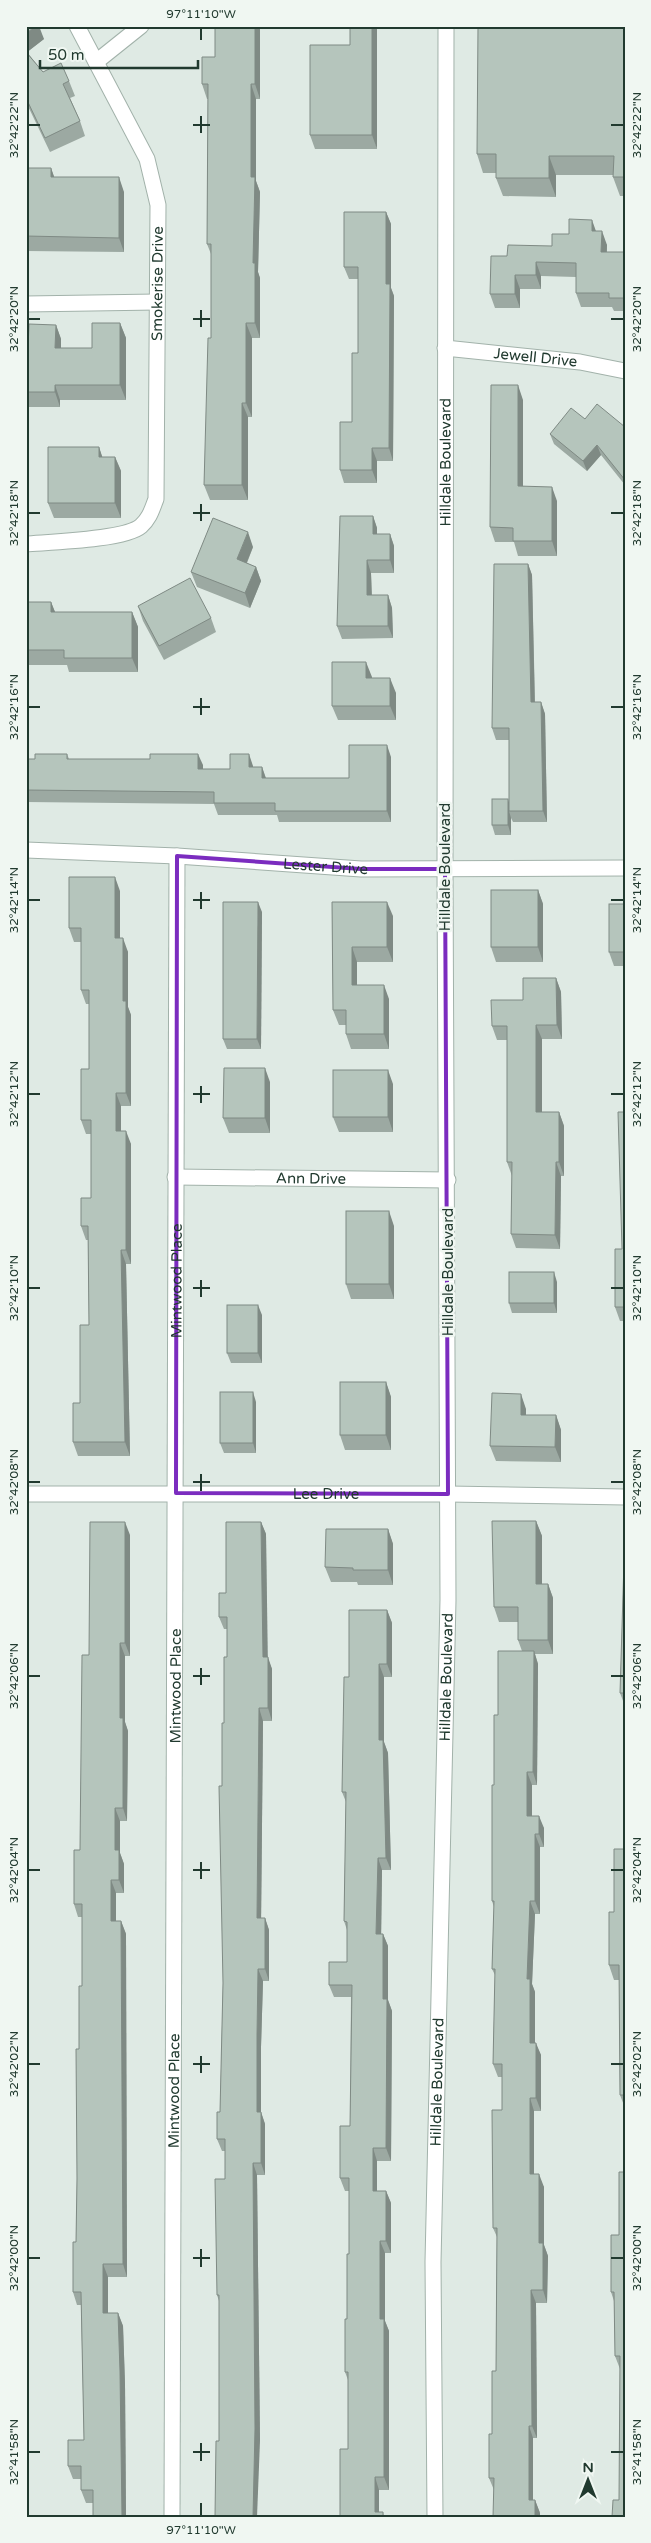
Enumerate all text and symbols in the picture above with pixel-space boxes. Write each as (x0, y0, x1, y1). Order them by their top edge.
text: 97°11'10"W (166, 7, 236, 21)
scale bar (40, 38, 198, 70)
text: 50 m (48, 46, 85, 64)
text: 32°42'22"N (7, 92, 21, 158)
text: 32°42'22"N (630, 92, 644, 158)
street label: Smokerise Drive (148, 226, 167, 341)
text: 32°42'20"N (7, 286, 21, 352)
text: 32°42'20"N (630, 286, 644, 352)
street label: Jewell Drive (493, 344, 578, 371)
street label: Hilldale Boulevard (436, 398, 455, 526)
text: 32°42'18"N (7, 480, 21, 546)
text: 32°42'18"N (630, 480, 644, 546)
text: 32°42'16"N (7, 674, 21, 740)
text: 32°42'16"N (630, 674, 644, 740)
street label: Hilldale Boulevard (436, 803, 454, 931)
street label: Lester Drive (282, 855, 368, 878)
text: 32°42'14"N (7, 867, 21, 933)
text: 32°42'14"N (630, 867, 644, 933)
text: 32°42'12"N (7, 1061, 21, 1127)
text: 32°42'12"N (630, 1061, 644, 1127)
street label: Ann Drive (276, 1169, 346, 1188)
street label: Hilldale Boulevard (439, 1208, 457, 1336)
street label: Mintwood Place (168, 1223, 186, 1338)
text: 32°42'10"N (7, 1255, 21, 1321)
text: 32°42'10"N (630, 1255, 644, 1321)
text: 32°42'08"N (7, 1449, 21, 1515)
text: 32°42'08"N (630, 1449, 644, 1515)
street label: Lee Drive (293, 1485, 359, 1503)
street label: Hilldale Boulevard (436, 1613, 457, 1742)
street label: Mintwood Place (166, 1629, 185, 1743)
text: 32°42'06"N (7, 1643, 21, 1709)
text: 32°42'06"N (630, 1643, 644, 1709)
text: 32°42'04"N (7, 1837, 21, 1903)
text: 32°42'04"N (630, 1837, 644, 1903)
street label: Hilldale Boulevard (427, 2018, 448, 2147)
text: 32°42'02"N (7, 2031, 21, 2097)
text: 32°42'02"N (630, 2031, 644, 2097)
street label: Mintwood Place (165, 2034, 183, 2148)
text: 32°42'00"N (7, 2225, 21, 2291)
text: 32°42'00"N (630, 2225, 644, 2291)
text: 32°41'58"N (7, 2419, 21, 2485)
text: 32°41'58"N (630, 2419, 644, 2485)
north arrow (564, 2456, 614, 2506)
text: N (582, 2459, 594, 2476)
text: 97°11'10"W (166, 2523, 236, 2537)

